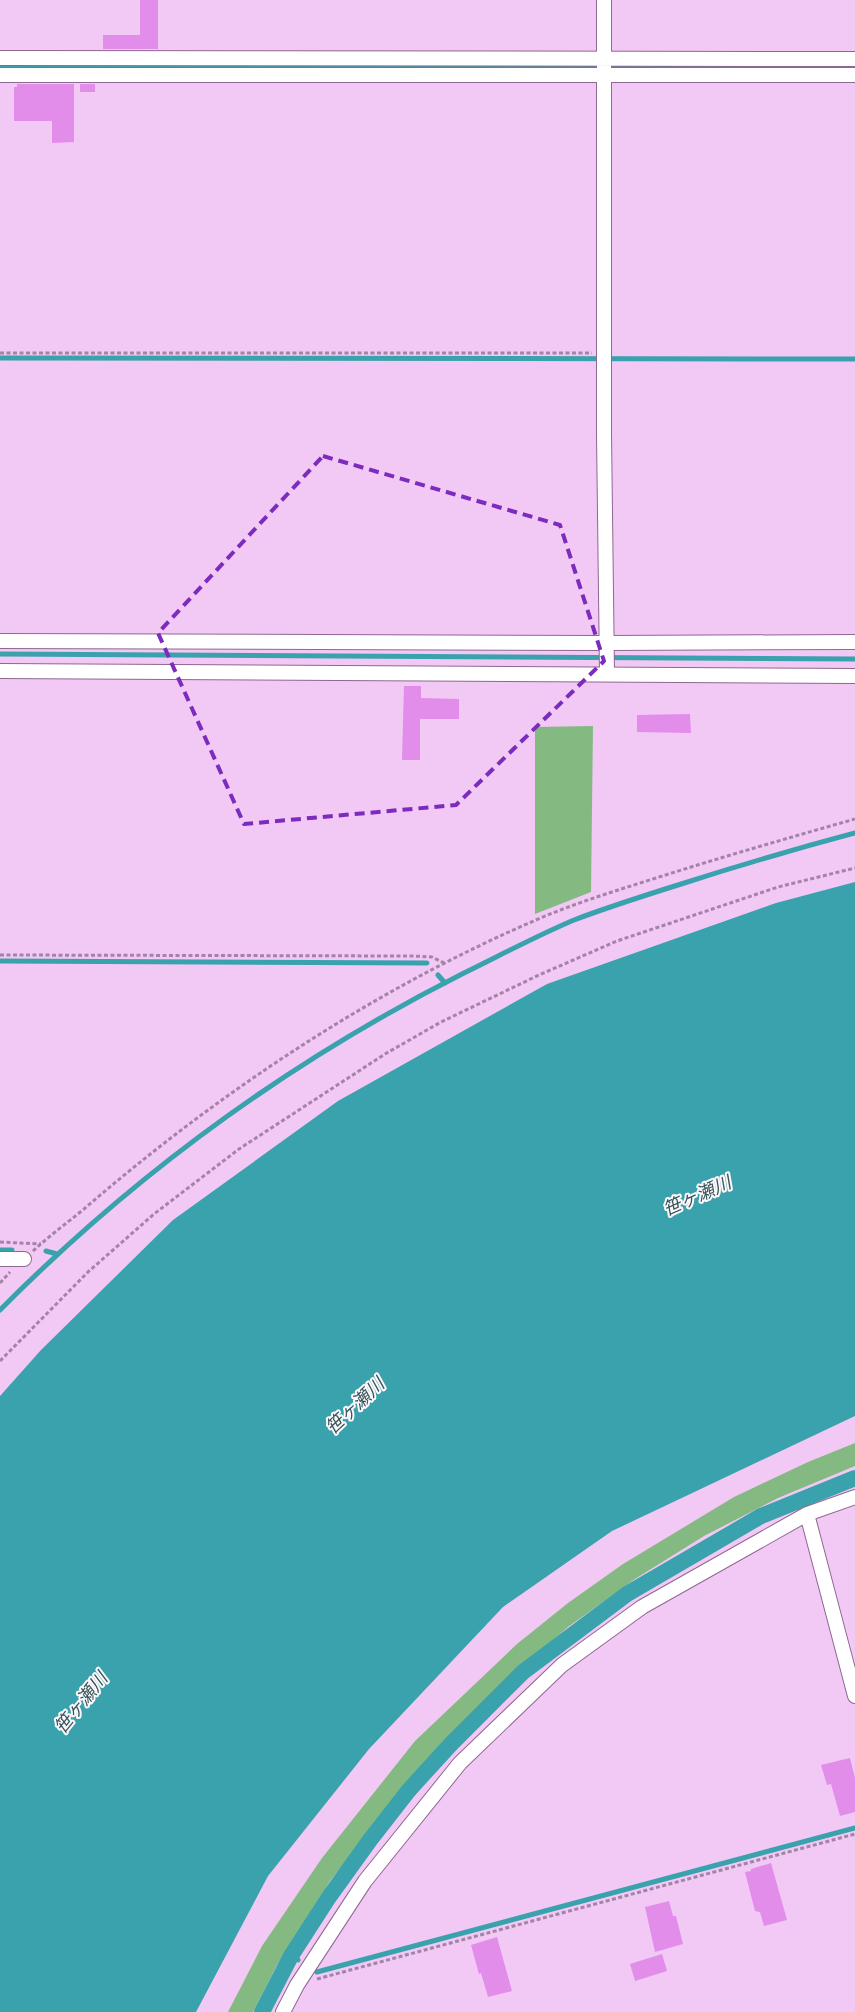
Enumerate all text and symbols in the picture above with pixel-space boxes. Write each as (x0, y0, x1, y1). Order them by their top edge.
water label: 笹ヶ瀬川 (659, 1170, 736, 1220)
water label: 笹ヶ瀬川 (320, 1371, 390, 1438)
water label: 笹ヶ瀬川 (49, 1666, 113, 1737)

